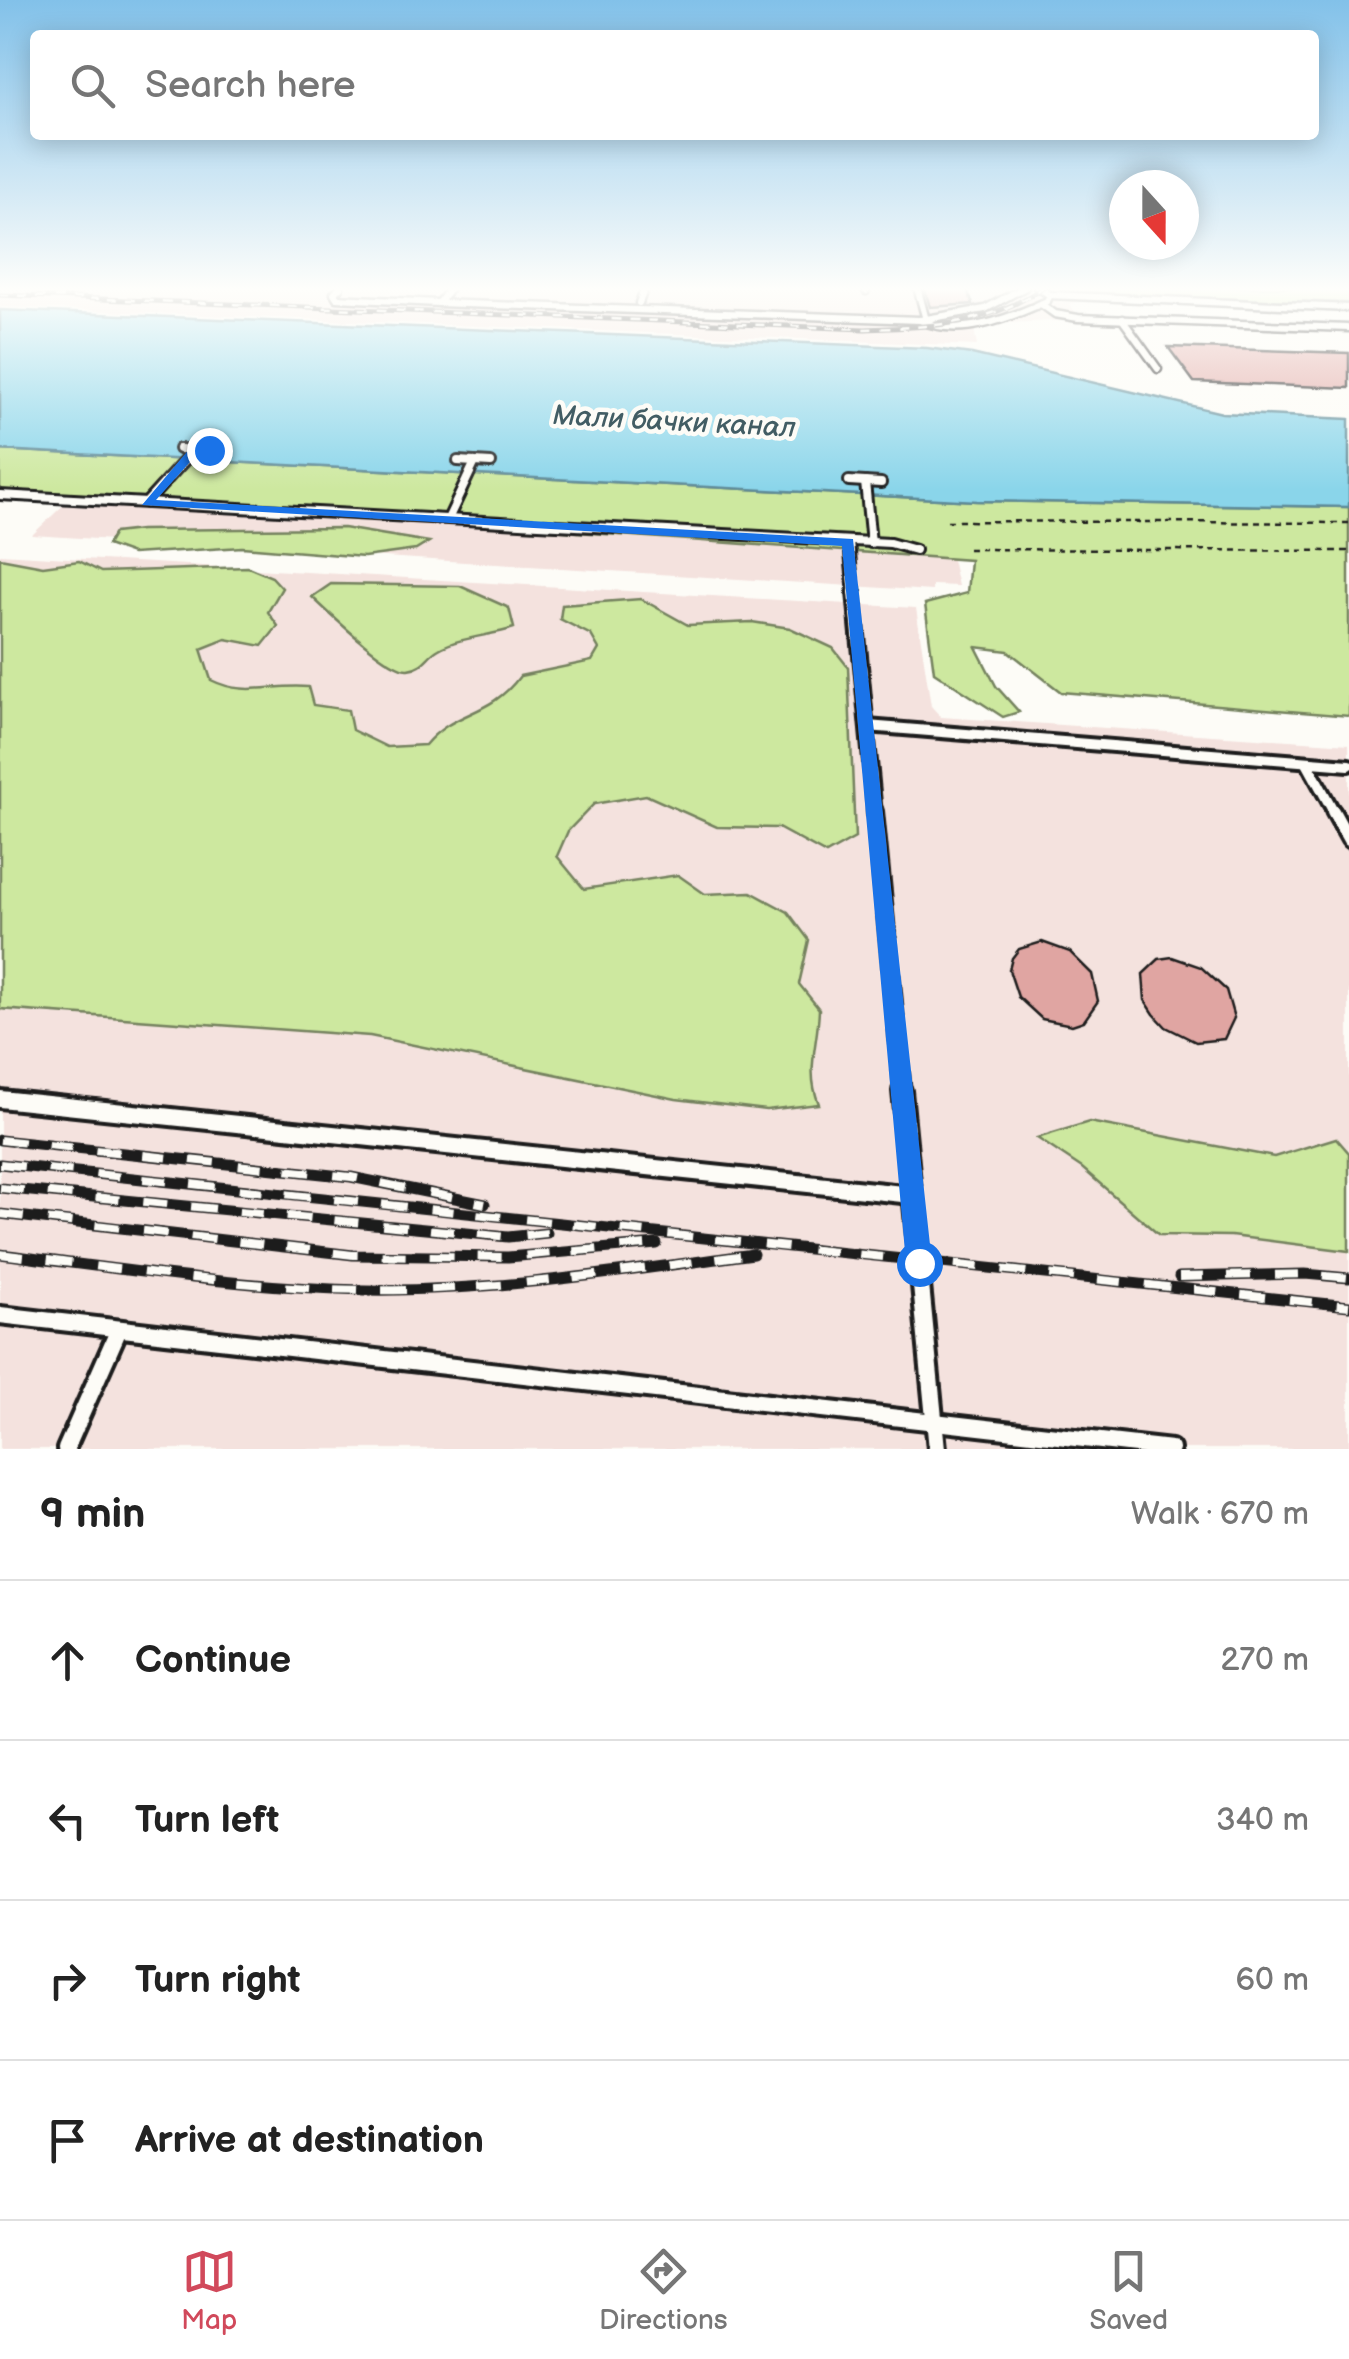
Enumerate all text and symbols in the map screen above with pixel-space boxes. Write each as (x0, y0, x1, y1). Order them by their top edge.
search box (30, 30, 1319, 140)
icon: search (65, 58, 120, 113)
text: Search here (145, 63, 356, 108)
north arrow (1109, 170, 1199, 260)
water label: Мали бачки канал (552, 399, 796, 445)
route end (187, 428, 233, 474)
route start (897, 1241, 943, 1287)
text: 9 min (40, 1489, 146, 1540)
text: Walk · 670 m (1131, 1495, 1309, 1534)
icon: ahead (40, 1633, 95, 1688)
text: Continue (135, 1638, 291, 1683)
text: 270 m (1220, 1641, 1309, 1680)
icon: left (40, 1793, 95, 1848)
text: Turn left (135, 1798, 279, 1843)
text: 340 m (1216, 1801, 1309, 1840)
icon: right (40, 1953, 95, 2008)
text: Turn right (135, 1958, 300, 2003)
text: 60 m (1236, 1961, 1309, 2000)
icon: arrive (40, 2113, 95, 2168)
text: Arrive at destination (135, 2118, 484, 2163)
tab: Map (181, 2244, 237, 2337)
tab: Directions (599, 2244, 728, 2337)
tab: Saved (1090, 2244, 1168, 2337)

